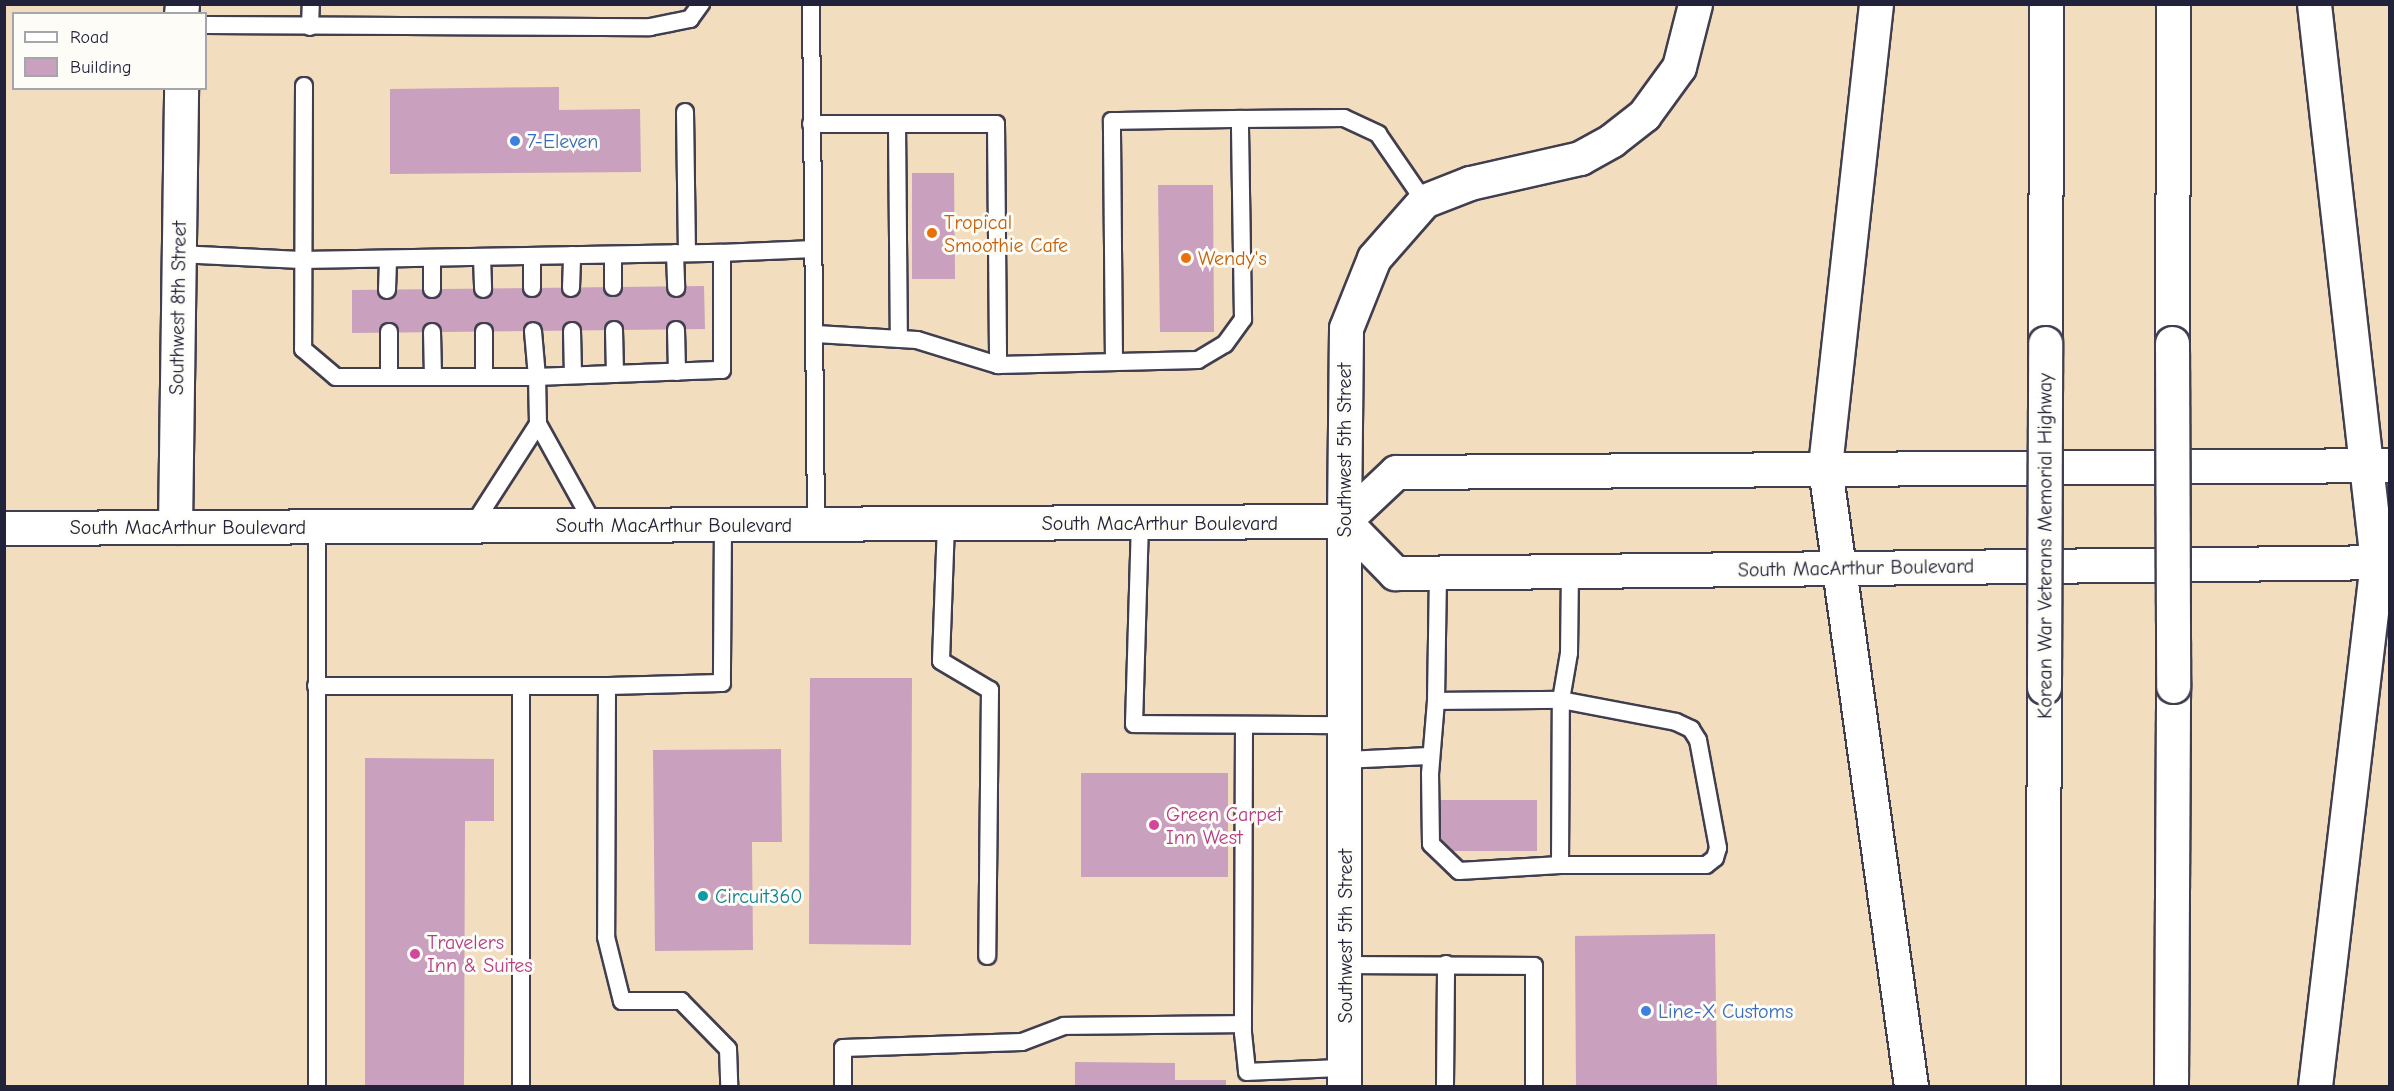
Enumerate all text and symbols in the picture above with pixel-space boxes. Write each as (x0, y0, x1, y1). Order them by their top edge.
legend (12, 12, 207, 90)
text: Road (70, 27, 109, 48)
text: Building (70, 57, 132, 78)
place label: 7-Eleven (527, 129, 598, 153)
marker: 7-Eleven (508, 134, 522, 148)
place label: Tropical Smoothie Cafe (944, 210, 1068, 257)
street label: Southwest 8th Street (164, 221, 192, 395)
marker: Tropical Smoothie Cafe (925, 226, 939, 240)
place label: Wendy's (1198, 246, 1267, 270)
marker: Wendy's (1179, 251, 1193, 265)
street label: Southwest 5th Street (1332, 363, 1356, 537)
street label: Korean War Veterans Memorial Highway (2033, 373, 2057, 719)
street label: South MacArthur Boulevard (1042, 511, 1278, 535)
street label: South MacArthur Boulevard (556, 513, 792, 537)
street label: South MacArthur Boulevard (70, 515, 306, 539)
street label: South MacArthur Boulevard (1738, 554, 1974, 582)
place label: Green Carpet Inn West (1166, 802, 1283, 849)
marker: Green Carpet Inn West (1147, 818, 1161, 832)
street label: Southwest 5th Street (1333, 849, 1357, 1023)
place label: Circuit360 (715, 884, 802, 908)
marker: Circuit360 (696, 889, 710, 903)
place label: Travelers Inn & Suites (427, 930, 532, 977)
marker: Travelers Inn & Suites (408, 947, 422, 961)
place label: Line-X Customs (1658, 999, 1793, 1023)
marker: Line-X Customs (1639, 1004, 1653, 1018)

